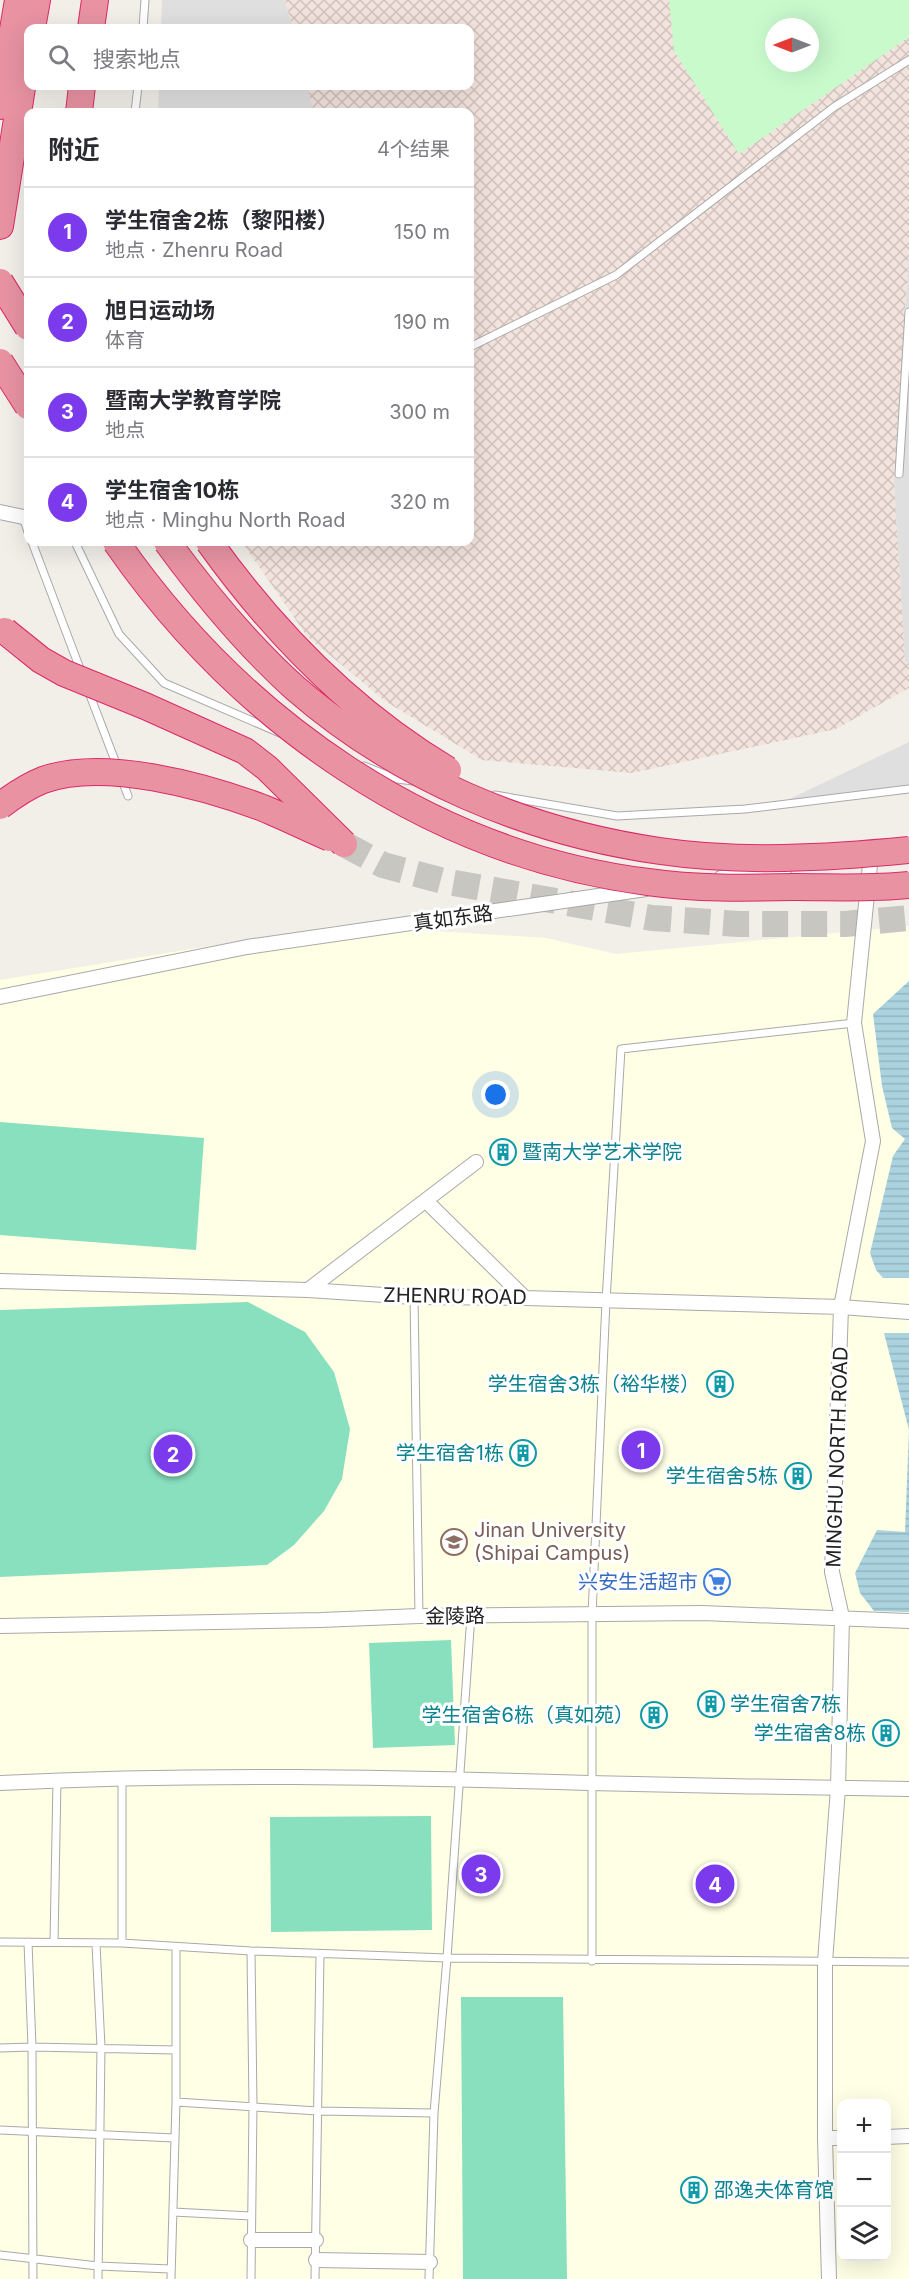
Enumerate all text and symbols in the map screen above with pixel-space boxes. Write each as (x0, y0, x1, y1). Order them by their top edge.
north arrow (765, 18, 819, 72)
search box (24, 24, 474, 90)
icon: search (45, 41, 78, 74)
text: 搜索地点 (93, 46, 181, 72)
text: 附近 (48, 134, 100, 165)
text: 4个结果 (377, 137, 450, 161)
text: 学生宿舍2栋（黎阳楼） (105, 207, 339, 233)
text: 1 (63, 220, 72, 244)
text: 150 m (394, 220, 450, 244)
text: 地点 · Zhenru Road (105, 238, 283, 262)
text: 旭日运动场 (105, 297, 215, 323)
text: 2 (61, 310, 74, 334)
text: 190 m (394, 310, 450, 334)
text: 体育 (105, 328, 145, 352)
text: 暨南大学教育学院 (105, 387, 281, 413)
text: 3 (61, 400, 74, 424)
text: 300 m (389, 400, 450, 424)
text: 地点 (105, 418, 145, 442)
text: 学生宿舍10栋 (105, 477, 239, 503)
text: 4 (61, 490, 74, 514)
text: 320 m (390, 490, 450, 514)
text: 地点 · Minghu North Road (105, 508, 345, 532)
street label: 真如东路 (412, 901, 494, 935)
your location (481, 1080, 510, 1109)
building icon: 暨南大学艺术学院 (488, 1137, 518, 1167)
place label: 暨南大学艺术学院 (522, 1140, 682, 1164)
street label: ZHENRU ROAD (383, 1283, 527, 1309)
street label: MINGHU NORTH ROAD (821, 1346, 853, 1568)
building icon: 学生宿舍3栋（裕华楼） (705, 1369, 735, 1399)
place label: 学生宿舍3栋（裕华楼） (488, 1372, 700, 1396)
pin: 1 (622, 1428, 660, 1472)
pin: 2 (154, 1432, 192, 1476)
building icon: 学生宿舍1栋 (508, 1438, 538, 1468)
place label: 学生宿舍1栋 (396, 1441, 504, 1465)
building icon: 学生宿舍5栋 (783, 1461, 813, 1491)
place label: 学生宿舍5栋 (666, 1464, 778, 1488)
place label: Jinan University (Shipai Campus) (474, 1518, 630, 1565)
school or university icon: Jinan University (Shipai Campus) (439, 1527, 469, 1557)
supermarket icon: 兴安生活超市 (702, 1567, 732, 1597)
place label: 兴安生活超市 (578, 1570, 698, 1594)
street label: 金陵路 (425, 1603, 485, 1629)
building icon: 学生宿舍7栋 (696, 1689, 726, 1719)
place label: 学生宿舍7栋 (730, 1692, 841, 1716)
building icon: 学生宿舍6栋（真如苑） (639, 1700, 669, 1730)
place label: 学生宿舍6栋（真如苑） (422, 1703, 634, 1727)
building icon: 学生宿舍8栋 (871, 1718, 901, 1748)
place label: 学生宿舍8栋 (754, 1721, 866, 1745)
pin: 3 (462, 1852, 500, 1896)
pin: 4 (696, 1862, 734, 1906)
map controls (837, 2099, 891, 2261)
button: + (837, 2099, 891, 2153)
button: − (837, 2153, 891, 2207)
building icon: 邵逸夫体育馆 (679, 2175, 709, 2205)
place label: 邵逸夫体育馆 (714, 2178, 834, 2202)
button: layers (837, 2207, 891, 2261)

